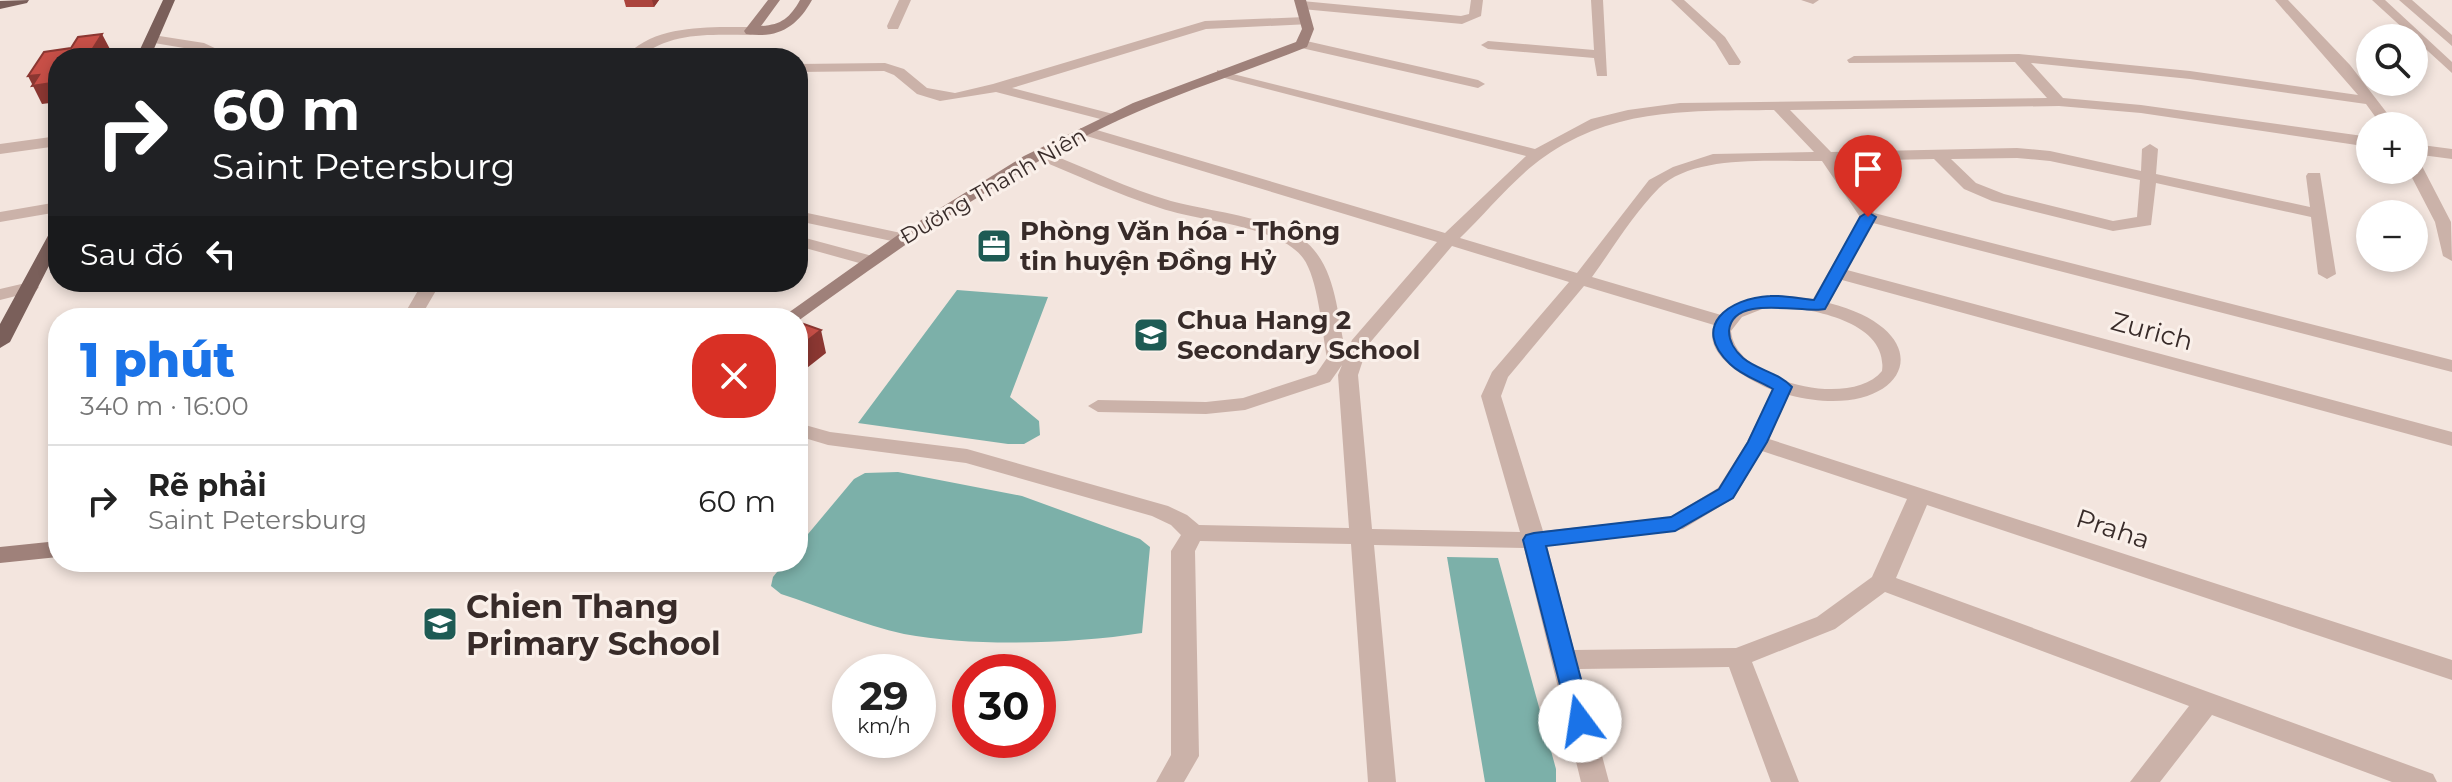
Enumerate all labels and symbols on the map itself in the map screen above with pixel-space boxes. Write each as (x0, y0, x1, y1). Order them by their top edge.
street label: Đường Thanh Niên (895, 122, 1091, 250)
pin (1834, 135, 1902, 217)
place label: Phòng Văn hóa - Thông tin huyện Đồng Hỷ (1020, 215, 1340, 277)
office icon: Phòng Văn hóa - Thông tin huyện Đồng Hỷ (975, 227, 1013, 265)
place label: Chua Hang 2 Secondary School (1177, 304, 1420, 366)
street label: Zurich (2108, 305, 2196, 357)
school or university icon: Chua Hang 2 Secondary School (1132, 316, 1170, 354)
street label: Praha (2072, 502, 2154, 556)
place label: Chien Thang Primary School (466, 587, 721, 663)
school or university icon: Chien Thang Primary School (421, 605, 459, 643)
speed limit sign: 30 (952, 654, 1056, 758)
position arrow (1538, 679, 1622, 763)

